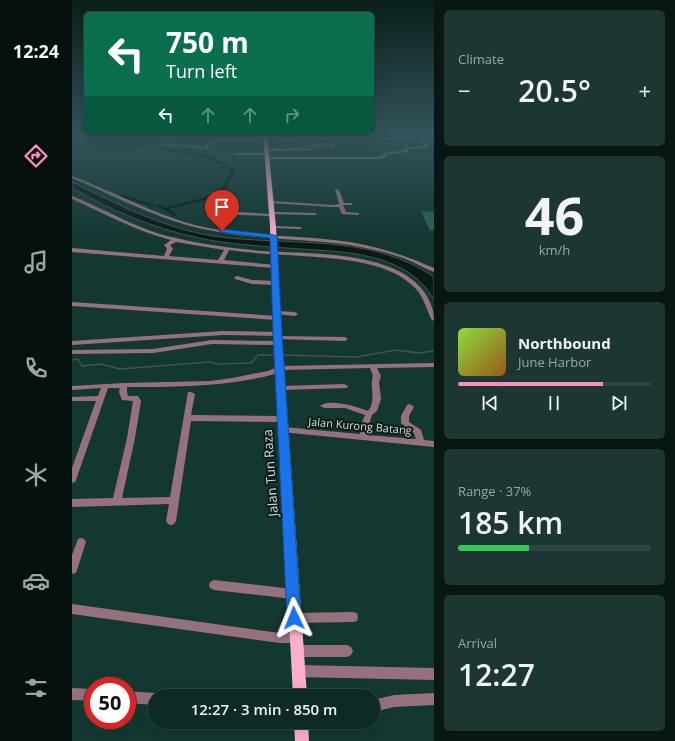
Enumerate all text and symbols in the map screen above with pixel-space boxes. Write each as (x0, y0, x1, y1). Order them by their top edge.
text: 750 m (166, 23, 249, 61)
icon: left (100, 28, 152, 80)
text: 12:24 (13, 39, 59, 63)
text: Climate (458, 50, 504, 68)
text: Turn left (166, 59, 237, 83)
text: 20.5° (518, 70, 591, 111)
text: − (458, 75, 471, 105)
text: + (638, 75, 651, 105)
icon: left (155, 104, 177, 126)
icon: ahead (197, 104, 219, 126)
icon: ahead (239, 104, 261, 126)
icon: right (281, 104, 303, 126)
icon: directions (22, 142, 50, 170)
text: 46 (525, 179, 584, 250)
pin (205, 190, 239, 231)
icon: arrive (211, 196, 233, 218)
text: km/h (539, 241, 570, 259)
icon: music (22, 248, 50, 276)
text: Northbound (518, 333, 611, 353)
text: June Harbor (518, 353, 591, 371)
icon: phone (22, 354, 50, 382)
icon: previous (479, 392, 501, 414)
icon: pause (543, 392, 565, 414)
icon: next (608, 392, 630, 414)
street label: Jalan Kurong Batang (307, 413, 412, 437)
street label: Jalan Tun Raza (258, 429, 282, 519)
icon: climate (22, 461, 50, 489)
text: Range · 37% (458, 482, 531, 500)
text: 185 km (458, 502, 563, 543)
icon: car (22, 567, 50, 595)
position arrow (273, 597, 315, 639)
text: Arrival (458, 634, 497, 652)
text: 12:27 (458, 654, 535, 695)
icon: filters (22, 674, 50, 702)
speed limit sign: 50 (84, 677, 136, 729)
text: 12:27 · 3 min · 850 m (191, 699, 337, 719)

